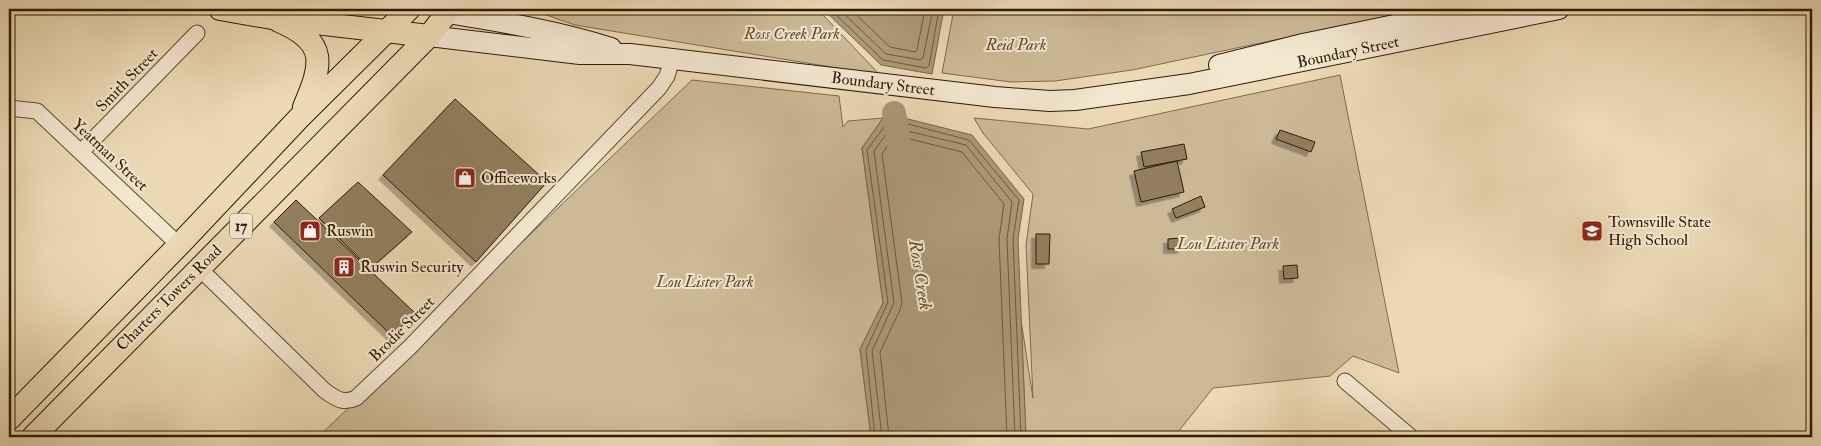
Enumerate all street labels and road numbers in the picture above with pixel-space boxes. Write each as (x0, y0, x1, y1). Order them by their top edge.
street label: Boundary Street (1295, 31, 1401, 73)
street label: Smith Street (92, 44, 162, 116)
street label: Boundary Street (830, 68, 936, 100)
street label: Yeatman Street (68, 115, 152, 195)
road number: 17 (230, 214, 252, 238)
street label: Charters Towers Road (112, 241, 226, 355)
street label: Brodie Street (365, 292, 439, 366)

